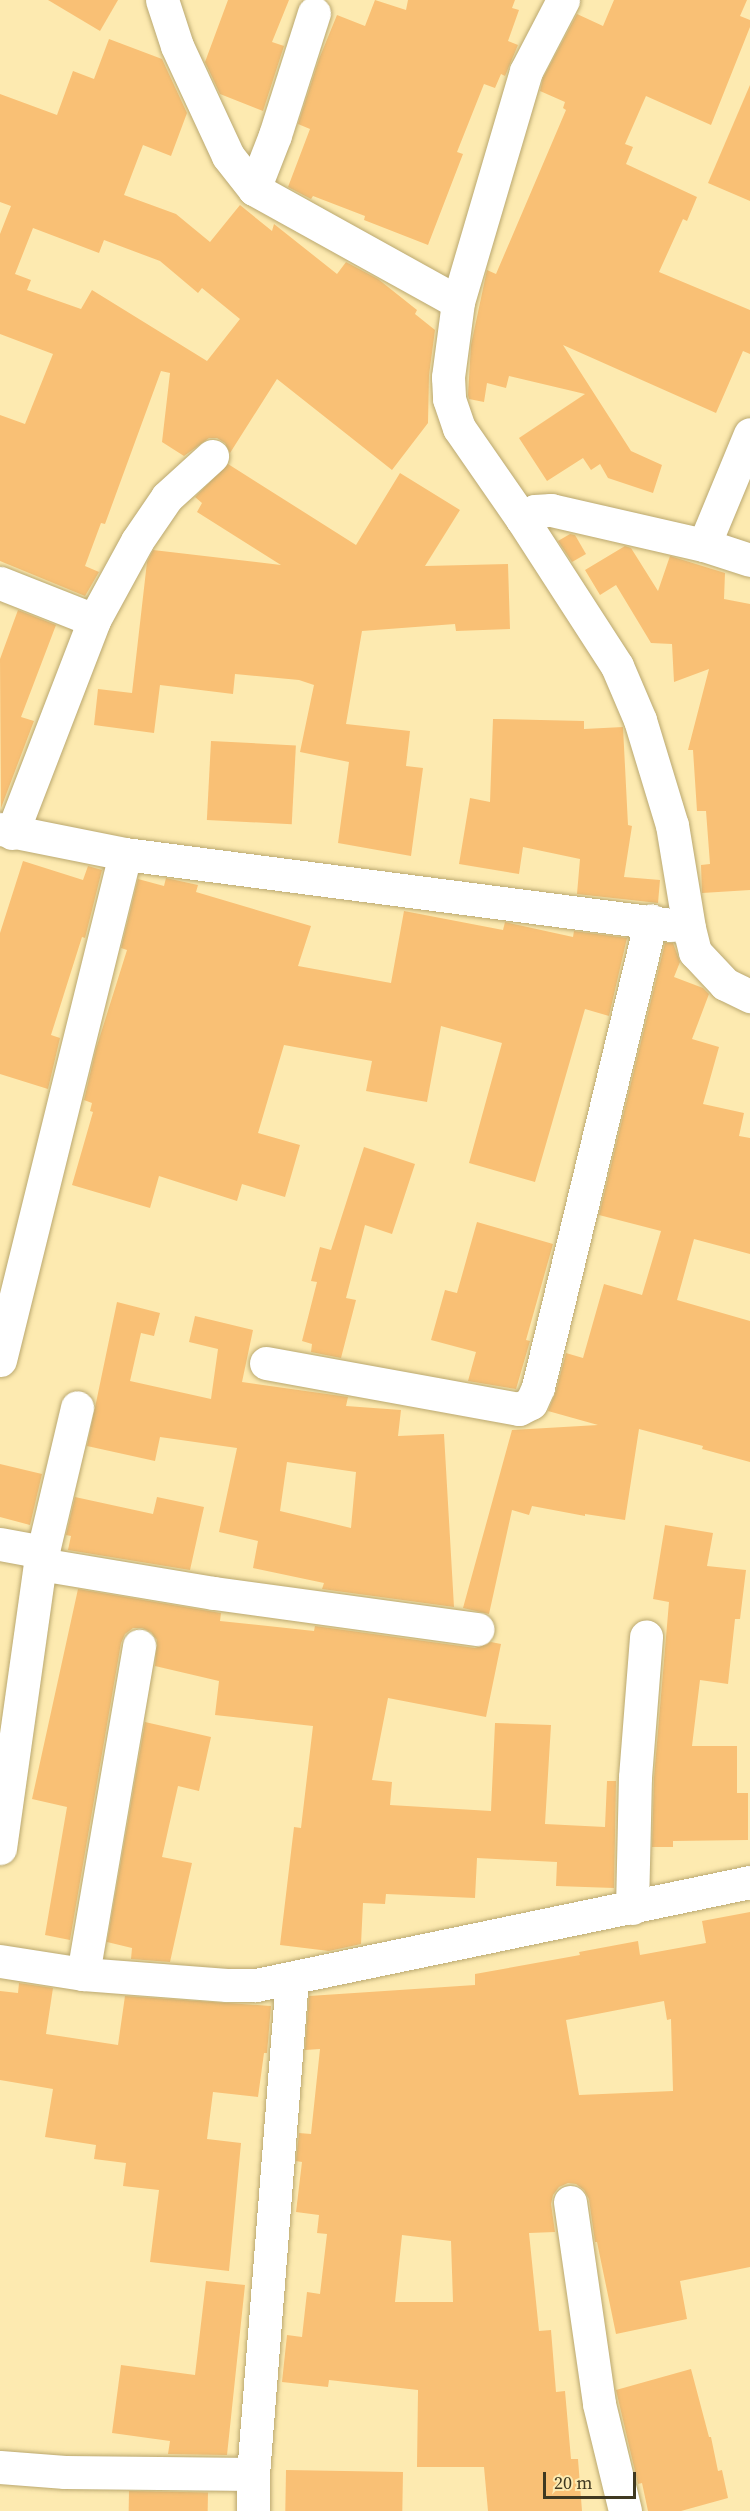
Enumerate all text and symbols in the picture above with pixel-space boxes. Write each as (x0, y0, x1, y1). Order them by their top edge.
scale bar (546, 2460, 639, 2498)
text: 20 m (554, 2470, 592, 2495)

